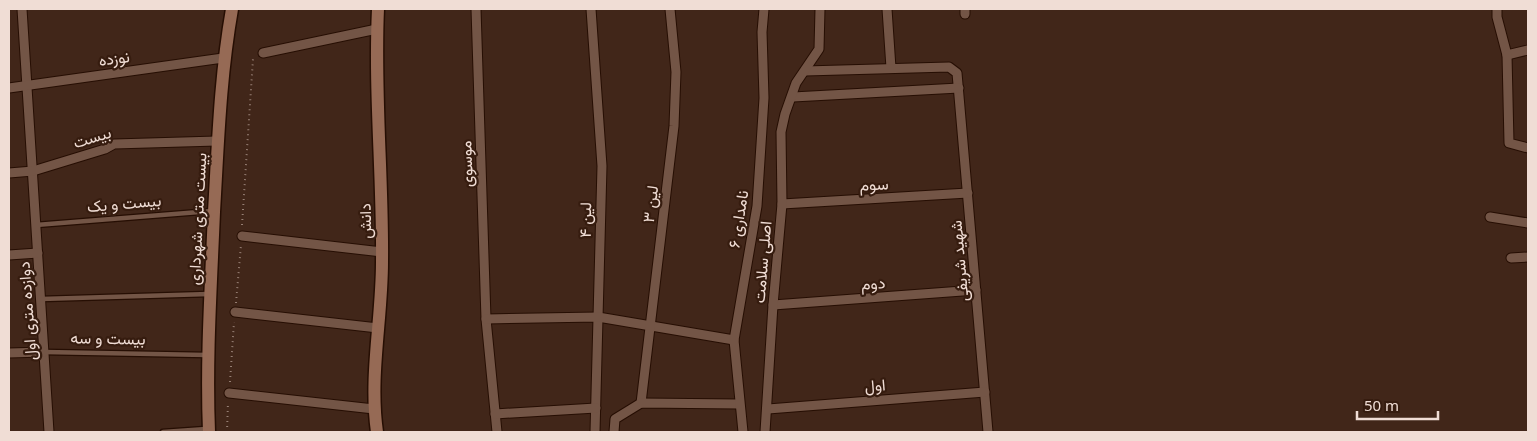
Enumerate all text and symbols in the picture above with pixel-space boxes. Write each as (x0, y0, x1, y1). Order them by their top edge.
street label: نوزده (97, 45, 131, 71)
street label: بیست (70, 121, 114, 153)
street label: موسوی (454, 140, 478, 188)
street label: بیست متری شهرداری (183, 152, 211, 286)
street label: سوم (859, 172, 889, 196)
street label: لین ۳ (637, 184, 663, 224)
street label: بیست و یک (86, 189, 162, 217)
street label: نامداری ۶ (723, 189, 753, 249)
street label: لین ۴ (574, 202, 596, 238)
street label: دانش (354, 203, 376, 239)
street label: اصلی سلامت (747, 220, 777, 304)
street label: شهید شریفی (945, 220, 973, 302)
street label: دوازده متری اول (13, 261, 41, 361)
street label: دوم (860, 271, 886, 295)
street label: بیست و سه (70, 326, 146, 350)
street label: اول (864, 373, 886, 397)
scale bar (1357, 388, 1438, 420)
text: 50 m (1364, 395, 1399, 415)

